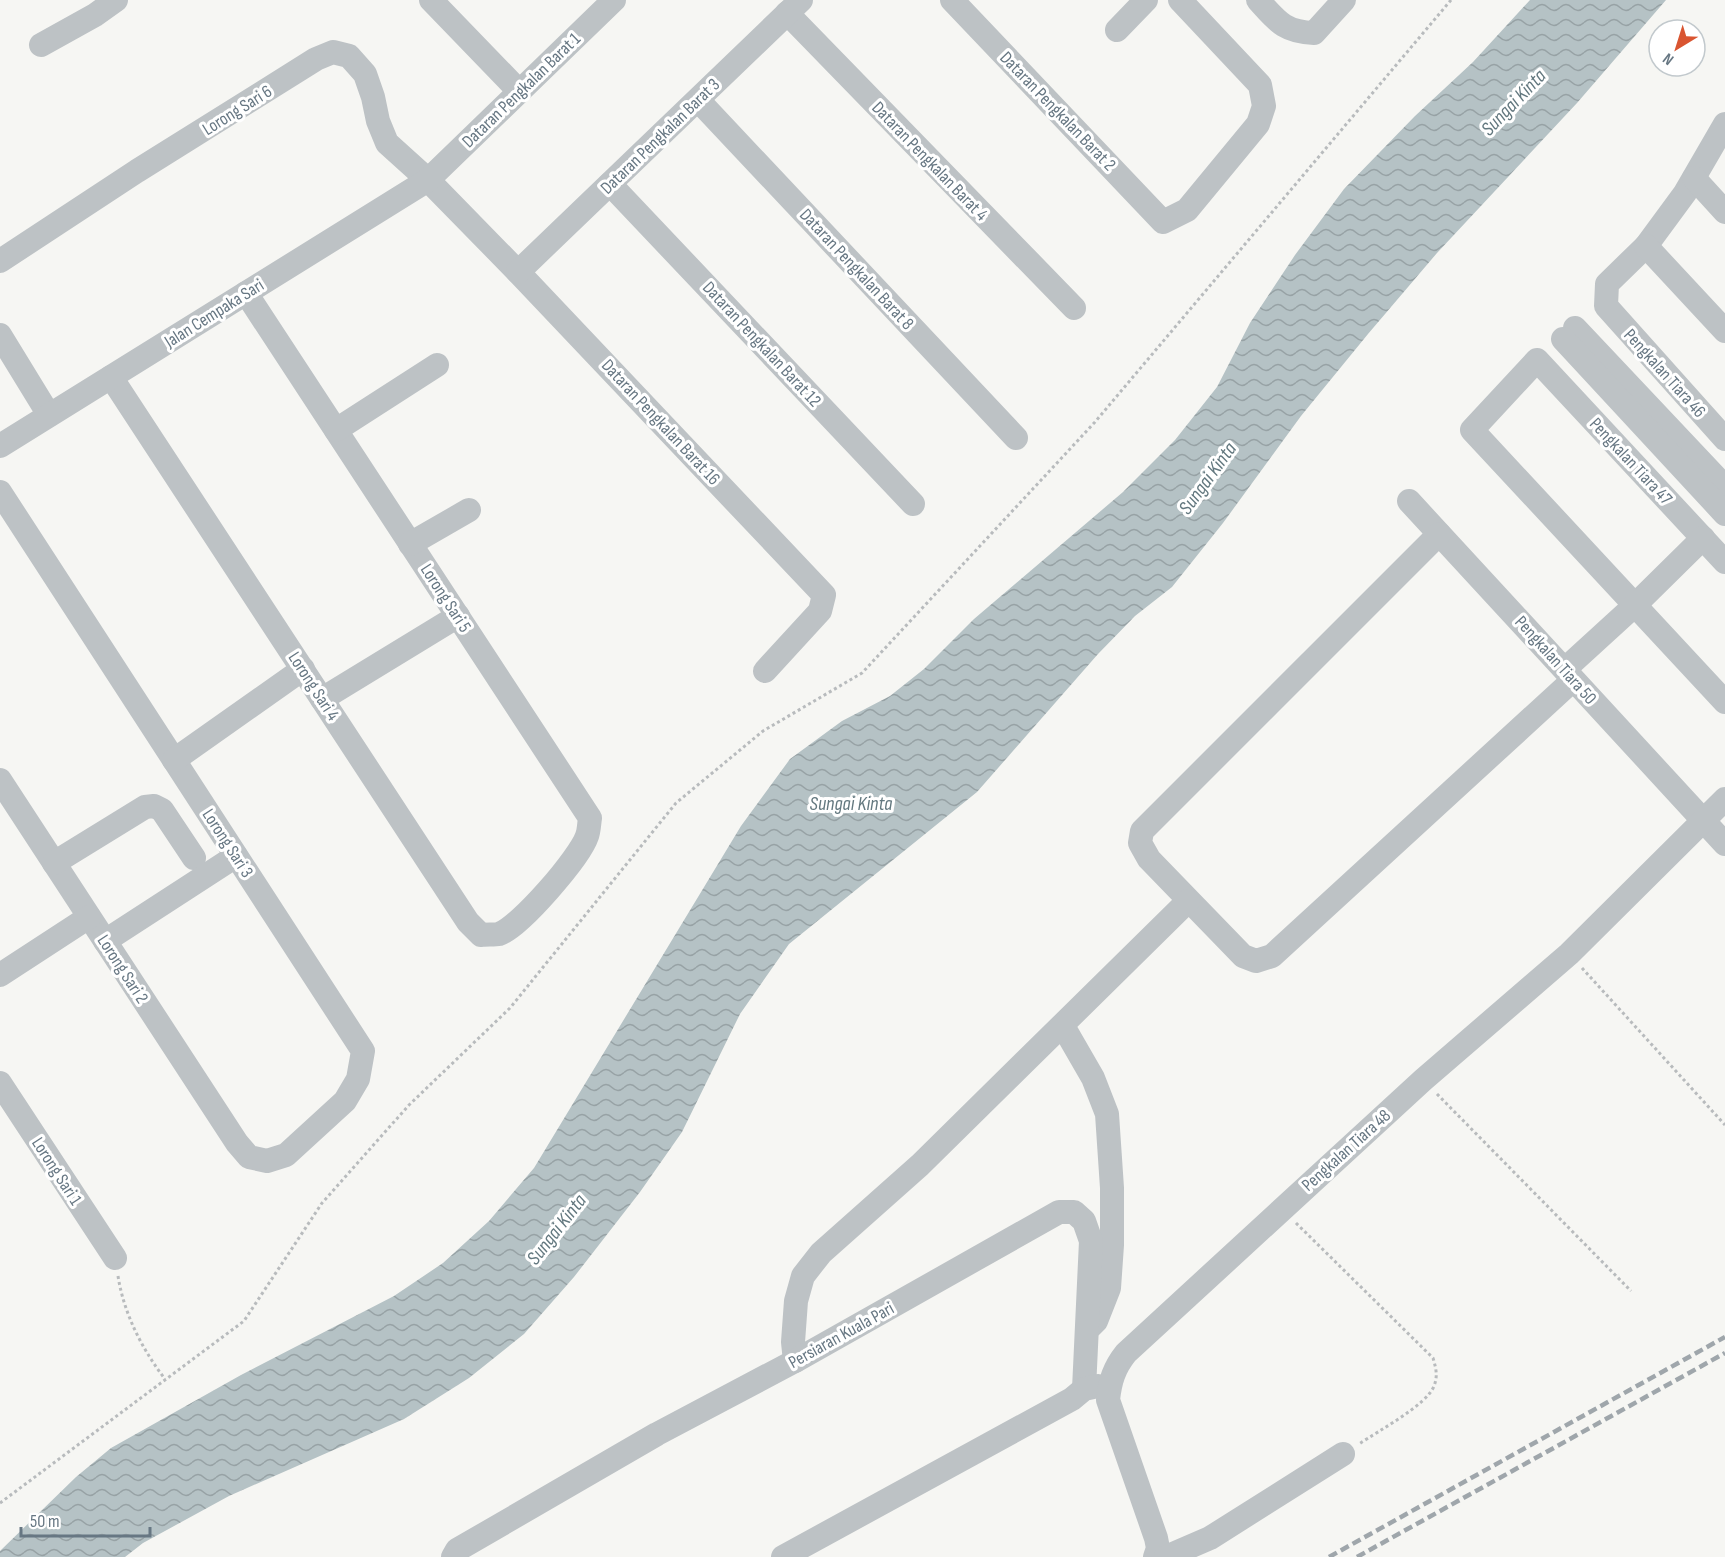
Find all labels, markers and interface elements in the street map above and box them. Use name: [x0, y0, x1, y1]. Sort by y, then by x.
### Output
north arrow: [1647, 18, 1707, 78]
street label: Dataran Pengkalan Barat 1: [458, 28, 585, 152]
street label: Dataran Pengkalan Barat 2: [995, 47, 1120, 175]
text: N: [1659, 49, 1678, 69]
water label: Sungai Kinta: [1476, 65, 1551, 141]
street label: Dataran Pengkalan Barat 3: [596, 74, 724, 199]
street label: Lorong Sari 6: [199, 81, 276, 140]
street label: Dataran Pengkalan Barat 4: [867, 97, 992, 226]
street label: Dataran Pengkalan Barat 8: [795, 204, 918, 334]
street label: Jalan Cempaka Sari: [160, 275, 268, 353]
street label: Dataran Pengkalan Barat 12: [698, 277, 825, 411]
street label: Pengkalan Tiara 46: [1619, 325, 1710, 422]
street label: Dataran Pengkalan Barat 16: [597, 355, 724, 490]
street label: Pengkalan Tiara 47: [1585, 414, 1677, 510]
water label: Sungai Kinta: [1174, 438, 1242, 519]
street label: Lorong Sari 5: [416, 560, 475, 636]
street label: Pengkalan Tiara 50: [1510, 612, 1601, 709]
street label: Lorong Sari 4: [284, 648, 344, 725]
water label: Sungai Kinta: [810, 792, 892, 816]
street label: Lorong Sari 3: [198, 805, 258, 882]
street label: Lorong Sari 2: [93, 931, 152, 1007]
street label: Pengkalan Tiara 48: [1298, 1105, 1395, 1196]
street label: Lorong Sari 1: [27, 1134, 87, 1210]
water label: Sungai Kinta: [522, 1190, 592, 1270]
street label: Persiaran Kuala Pari: [785, 1298, 898, 1373]
scale bar: [21, 1500, 150, 1538]
text: 50 m: [30, 1511, 60, 1532]

